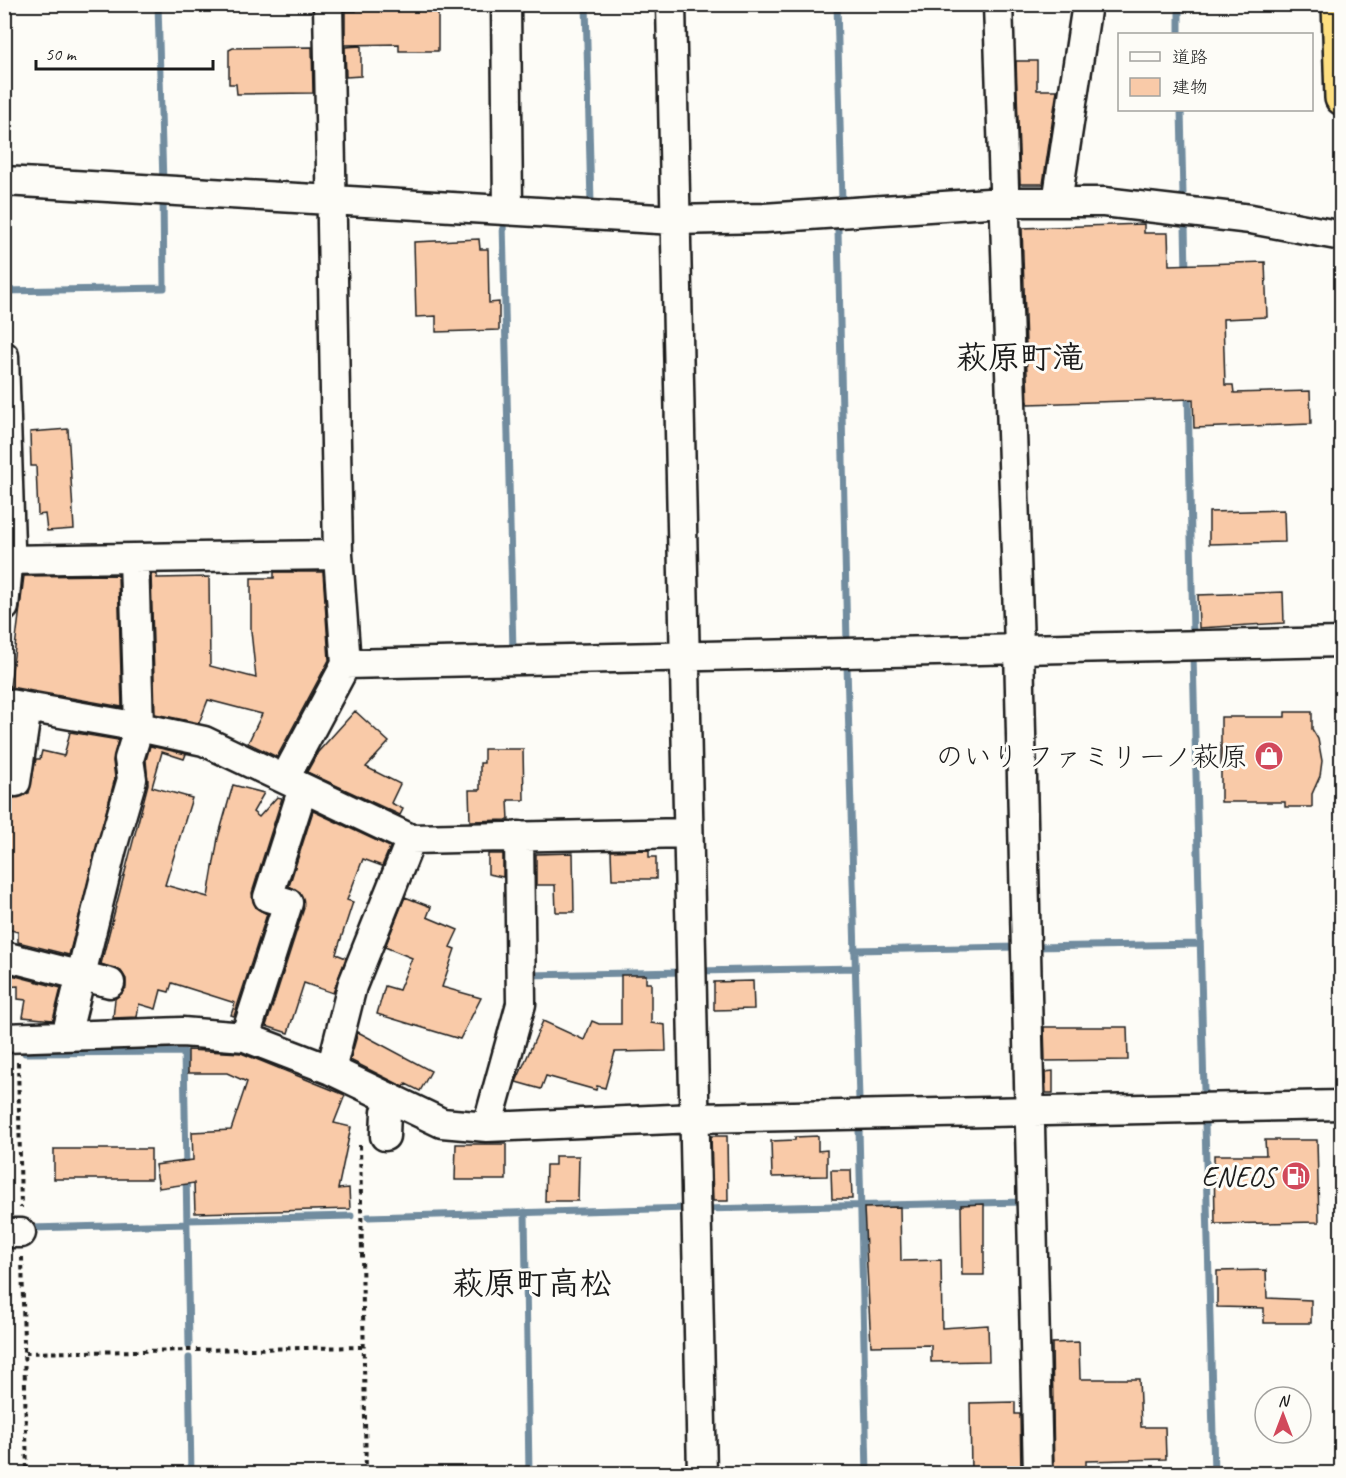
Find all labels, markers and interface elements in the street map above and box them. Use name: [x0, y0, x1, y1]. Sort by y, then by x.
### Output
scale bar: [36, 33, 213, 71]
legend: [1118, 33, 1313, 111]
text: 50 m: [45, 43, 78, 65]
text: 道路: [1172, 46, 1208, 68]
text: 建物: [1172, 76, 1208, 98]
district label: 萩原町滝: [956, 337, 1084, 378]
place label: のいり ファミリーノ萩原: [935, 739, 1248, 774]
shop icon: のいり ファミリーノ萩原: [1253, 740, 1285, 772]
place label: ENEOS: [1201, 1159, 1278, 1194]
fuel station icon: ENEOS: [1280, 1160, 1312, 1192]
district label: 萩原町高松: [452, 1263, 612, 1304]
north arrow: [1253, 1385, 1313, 1445]
text: N: [1278, 1391, 1291, 1411]

